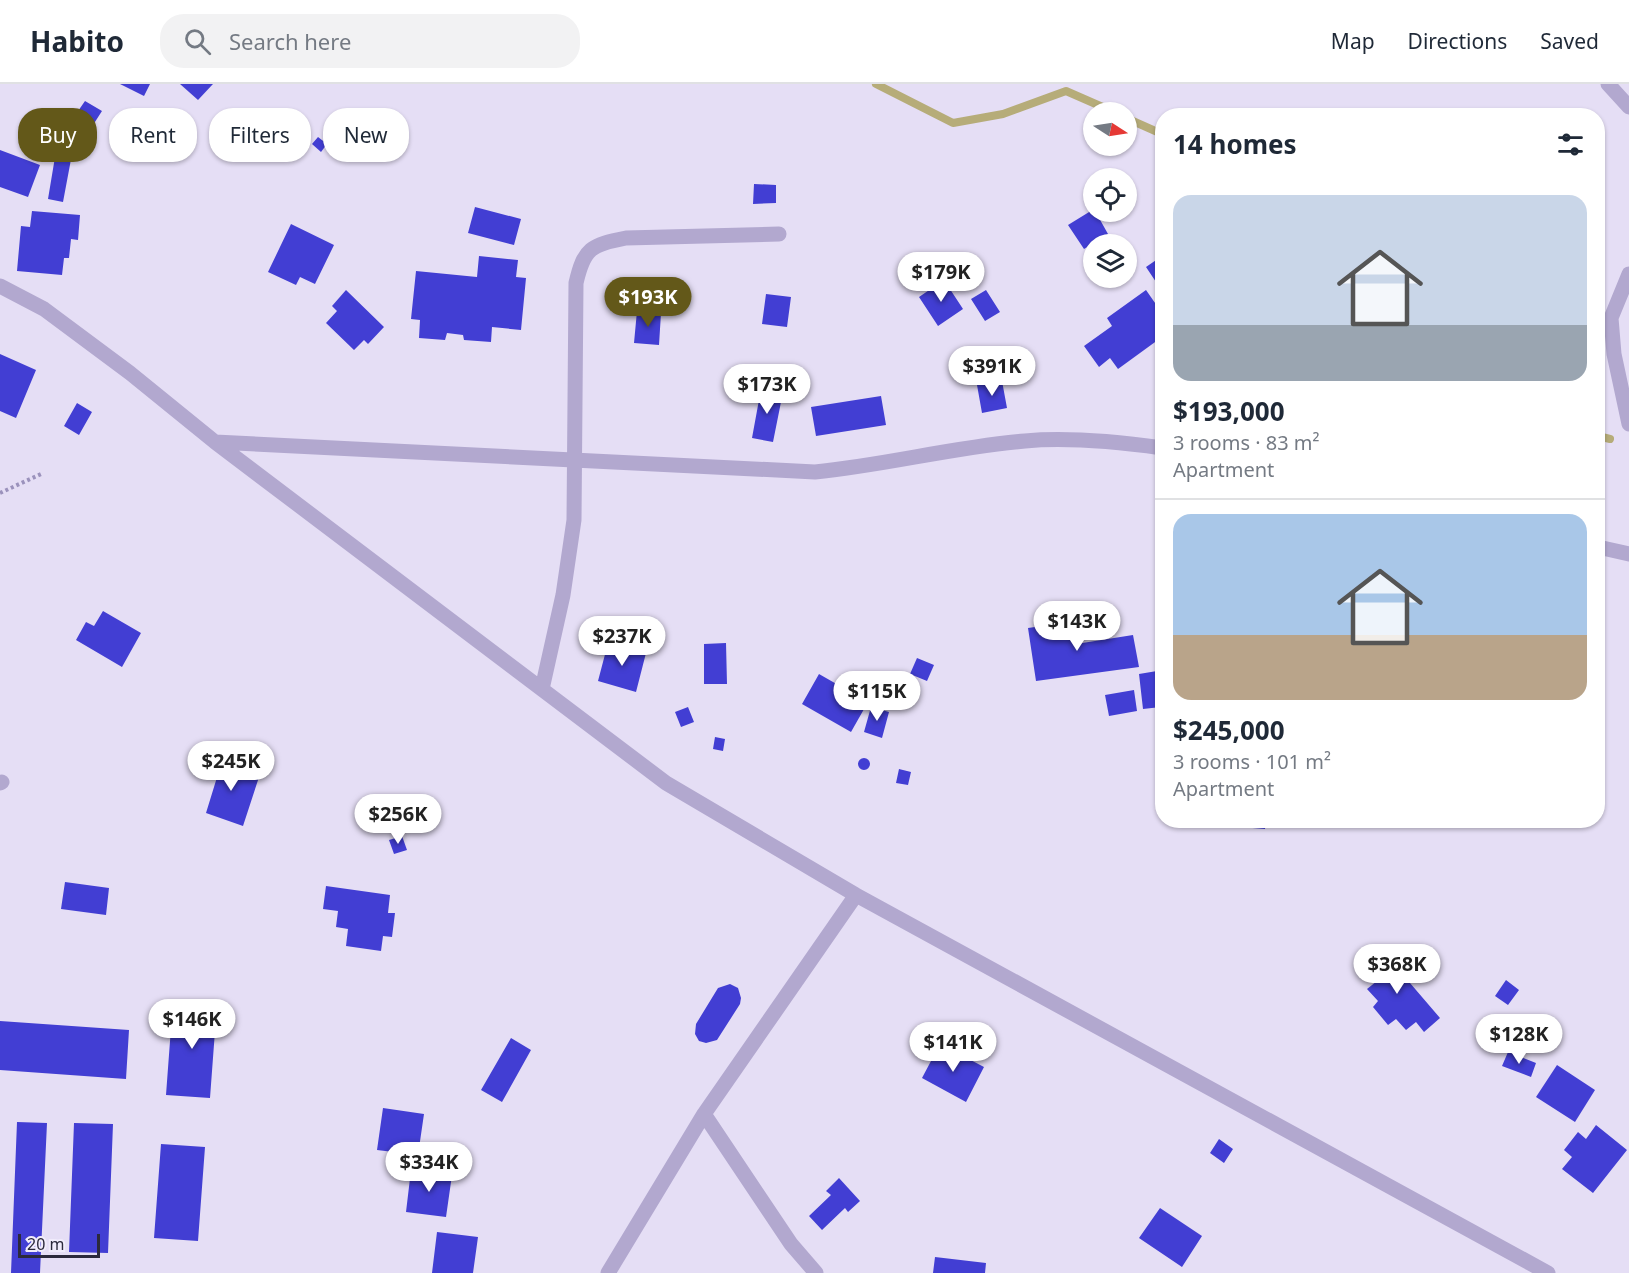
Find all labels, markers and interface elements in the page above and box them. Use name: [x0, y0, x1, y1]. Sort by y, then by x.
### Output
search box: [160, 14, 580, 68]
text: Habito: [30, 22, 124, 60]
icon: search: [181, 25, 214, 58]
text: Search here: [229, 26, 351, 56]
text: Map: [1331, 27, 1375, 55]
text: Directions: [1408, 27, 1507, 55]
text: Saved: [1540, 27, 1599, 55]
north arrow: [1083, 102, 1137, 156]
map controls: [1083, 102, 1137, 288]
chip: Buy: [18, 108, 97, 162]
chip: Rent: [109, 108, 197, 162]
chip: Filters: [209, 108, 311, 162]
chip: New: [323, 108, 409, 162]
text: 14 homes: [1173, 126, 1297, 162]
icon: filters: [1554, 128, 1587, 161]
button: locate: [1083, 168, 1137, 222]
button: layers: [1083, 234, 1137, 288]
icon: home: [1326, 234, 1434, 342]
pin: $179K: [899, 252, 983, 303]
text: $179K: [911, 258, 971, 285]
pin: $193K: [606, 277, 690, 328]
text: $193K: [618, 283, 678, 310]
pin: $391K: [950, 346, 1034, 397]
text: $391K: [962, 352, 1022, 379]
pin: $173K: [725, 364, 809, 415]
text: $173K: [737, 370, 797, 397]
text: $193,000: [1173, 393, 1285, 429]
text: 3 rooms · 83 m²: [1173, 429, 1320, 456]
text: Apartment: [1173, 456, 1274, 483]
icon: home: [1326, 553, 1434, 661]
pin: $143K: [1035, 601, 1119, 652]
text: $143K: [1047, 607, 1107, 634]
pin: $237K: [580, 616, 664, 667]
text: $237K: [592, 622, 652, 649]
pin: $115K: [835, 671, 919, 722]
text: $115K: [847, 677, 907, 704]
text: $245,000: [1173, 712, 1285, 748]
pin: $245K: [189, 741, 273, 792]
text: $245K: [201, 747, 261, 774]
text: 3 rooms · 101 m²: [1173, 748, 1331, 775]
text: Apartment: [1173, 775, 1274, 802]
pin: $256K: [356, 794, 440, 845]
text: $256K: [368, 800, 428, 827]
pin: $368K: [1355, 944, 1439, 995]
text: $368K: [1367, 950, 1427, 977]
pin: $146K: [150, 999, 234, 1050]
text: $146K: [162, 1005, 222, 1032]
pin: $128K: [1477, 1014, 1561, 1065]
text: $128K: [1489, 1020, 1549, 1047]
pin: $141K: [911, 1022, 995, 1073]
text: $141K: [923, 1028, 983, 1055]
pin: $334K: [387, 1142, 471, 1193]
text: $334K: [399, 1148, 459, 1175]
scale bar: [18, 1231, 100, 1258]
text: 20 m: [27, 1233, 64, 1255]

